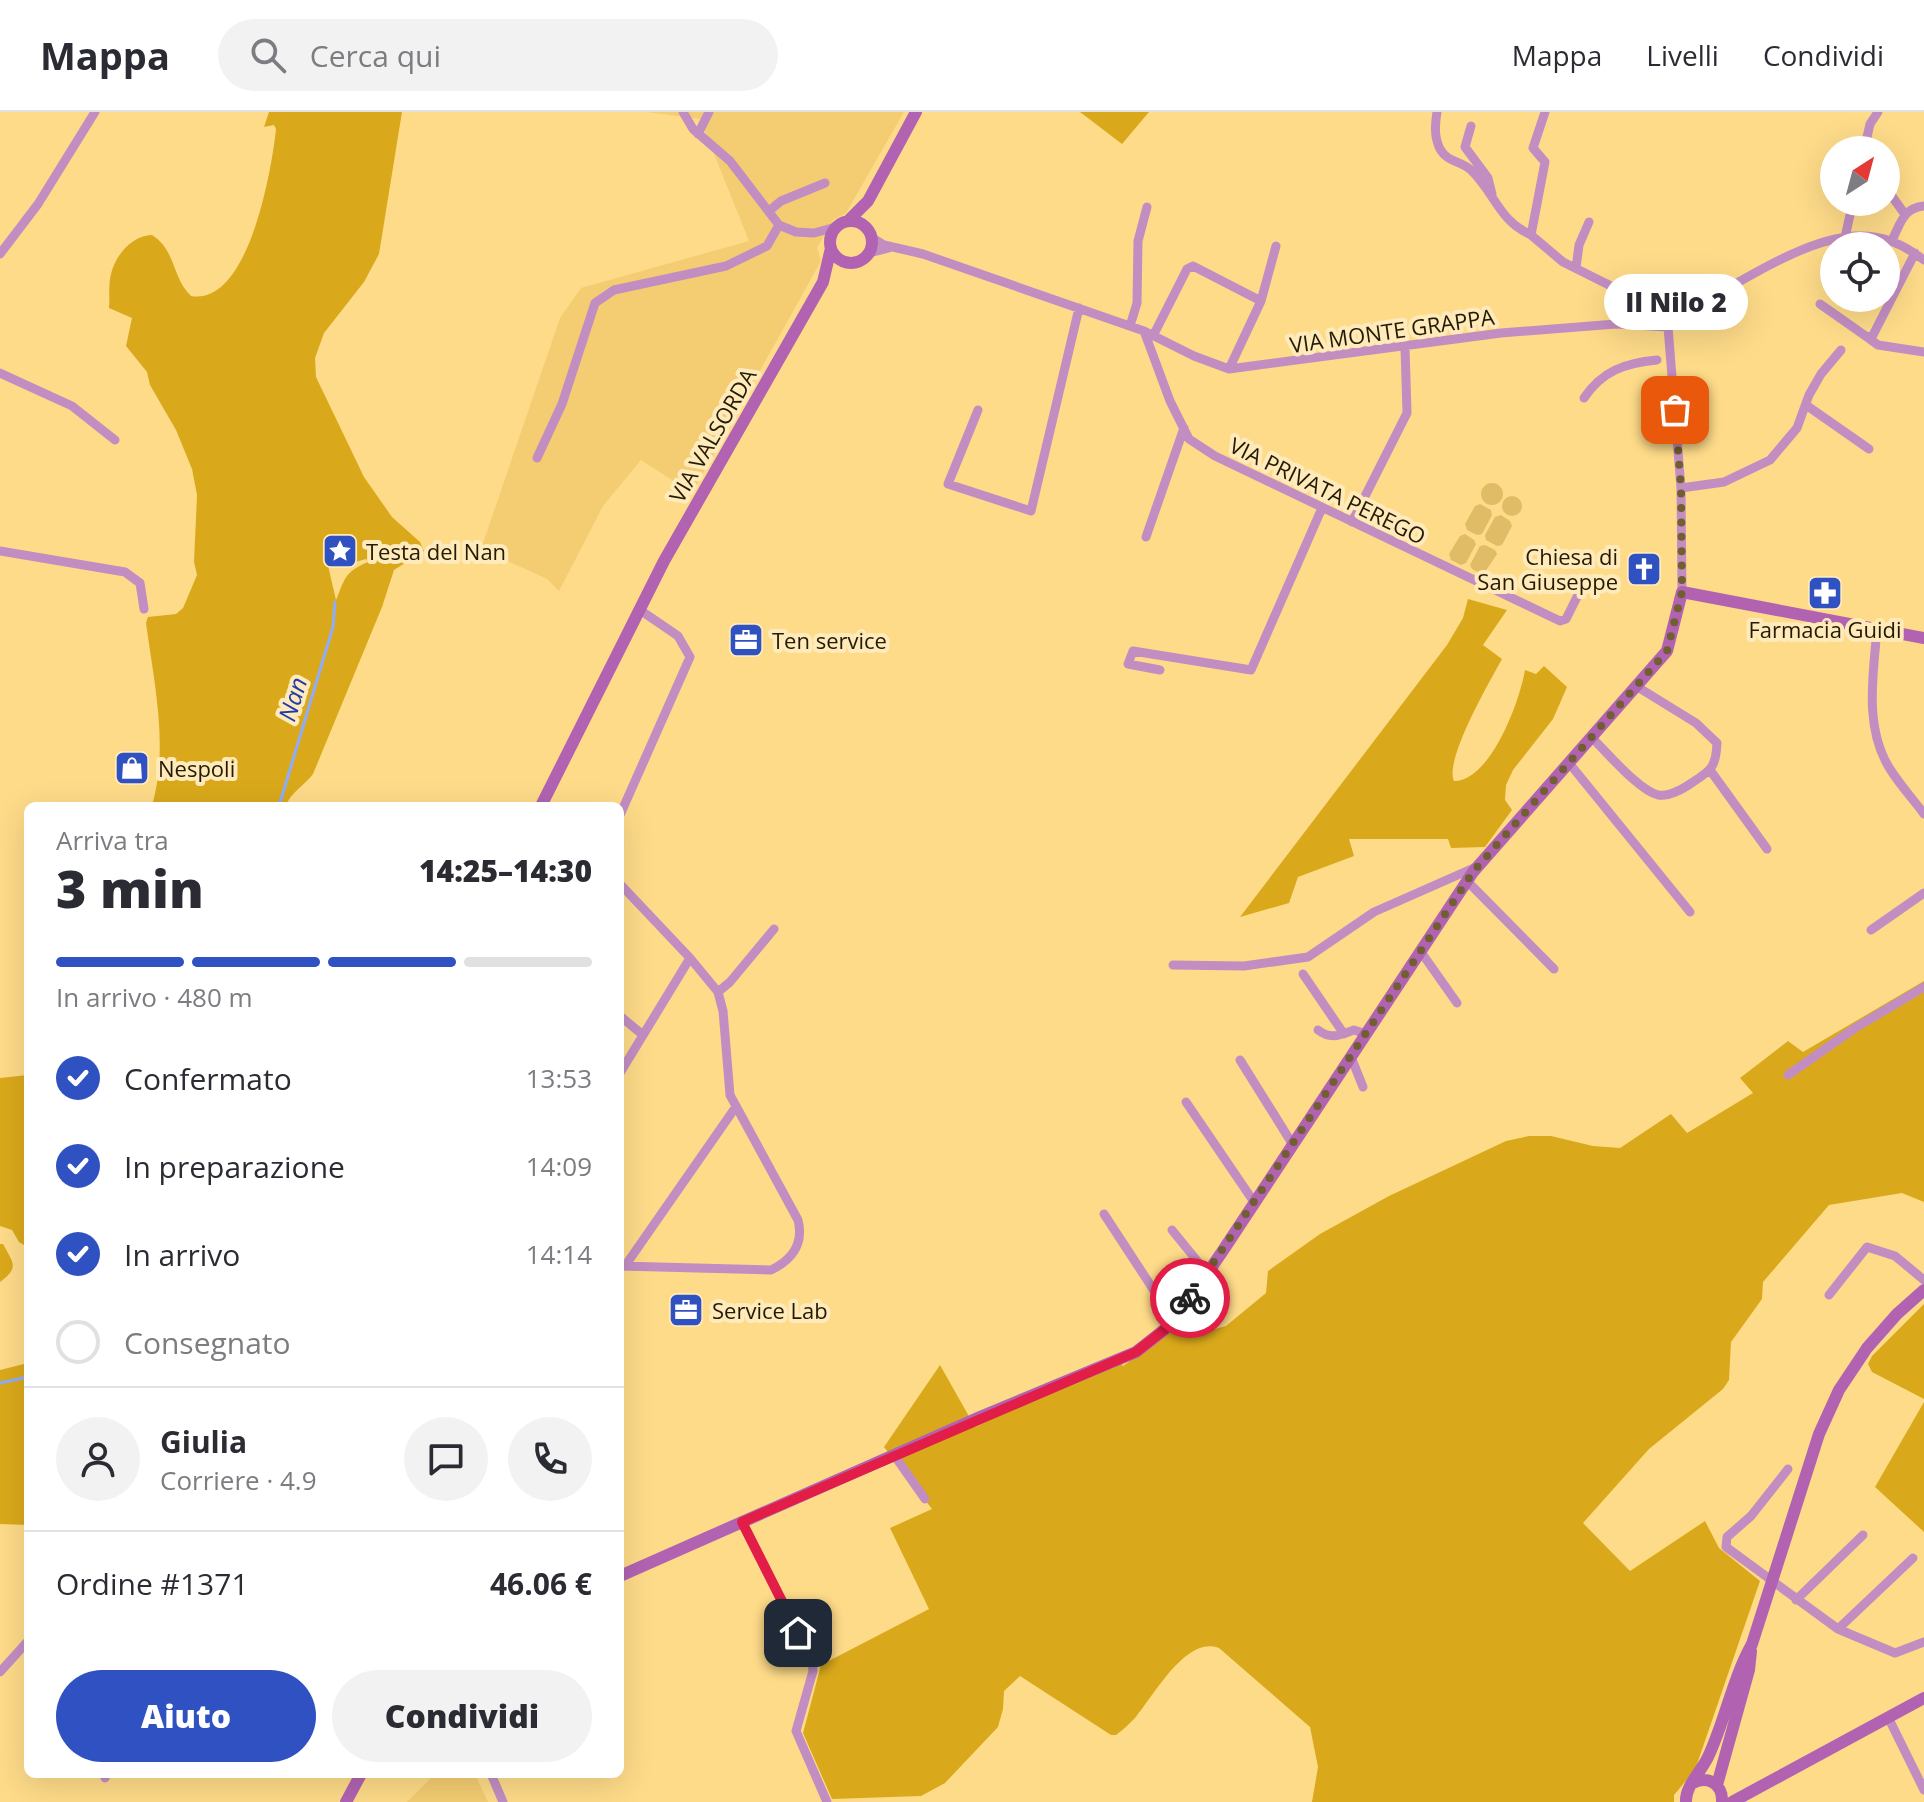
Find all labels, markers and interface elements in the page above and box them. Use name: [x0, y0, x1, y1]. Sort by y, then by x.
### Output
search box: [218, 19, 778, 91]
text: Mappa: [40, 29, 170, 81]
icon: search: [246, 33, 290, 77]
text: Cerca qui: [310, 35, 441, 76]
text: Mappa: [1512, 36, 1602, 74]
text: Livelli: [1646, 36, 1719, 74]
text: Condividi: [1763, 36, 1884, 74]
north arrow: [1820, 136, 1900, 216]
map controls: [1820, 136, 1900, 312]
button: locate: [1820, 232, 1900, 312]
callout: Il Nilo 2: [1603, 274, 1747, 330]
text: Il Nilo 2: [1625, 284, 1727, 320]
street label: VIA MONTE GRAPPA: [1288, 301, 1496, 359]
street label: VIA VALSORDA: [662, 362, 763, 507]
pin: [1641, 376, 1709, 444]
icon: bag: [1653, 388, 1697, 432]
street label: VIA PRIVATA PEREGO: [1225, 429, 1431, 551]
place icon: Testa del Nan: [321, 532, 359, 570]
place label: Testa del Nan: [366, 536, 506, 566]
place label: Chiesa di San Giuseppe: [1477, 541, 1618, 596]
church icon: Chiesa di San Giuseppe: [1625, 550, 1663, 588]
pharmacy icon: Farmacia Guidi: [1806, 574, 1844, 612]
place label: Farmacia Guidi: [1748, 614, 1902, 644]
office icon: Ten service: [727, 621, 765, 659]
place label: Ten service: [772, 625, 887, 655]
water label: Nan: [270, 673, 314, 725]
shop icon: Nespoli: [113, 749, 151, 787]
place label: Nespoli: [158, 753, 235, 783]
text: Arriva tra: [56, 822, 169, 858]
text: 14:25–14:30: [419, 850, 592, 891]
text: 3 min: [56, 852, 204, 923]
text: In arrivo · 480 m: [56, 979, 253, 1015]
icon: check: [56, 1056, 100, 1100]
text: Confermato: [124, 1058, 292, 1099]
text: 13:53: [526, 1060, 592, 1096]
icon: check: [56, 1144, 100, 1188]
text: In preparazione: [124, 1146, 345, 1187]
text: 14:09: [526, 1148, 592, 1184]
icon: check: [56, 1232, 100, 1276]
text: In arrivo: [124, 1234, 240, 1275]
text: 14:14: [526, 1236, 592, 1272]
courier: [1150, 1258, 1230, 1338]
icon: bike: [1168, 1276, 1212, 1320]
office icon: Service Lab: [667, 1291, 705, 1329]
place label: Service Lab: [712, 1295, 828, 1325]
text: Consegnato: [124, 1322, 291, 1363]
button: person: [56, 1417, 140, 1501]
button: chat: [404, 1417, 488, 1501]
button: phone: [508, 1417, 592, 1501]
text: Giulia: [160, 1421, 247, 1462]
text: Corriere · 4.9: [160, 1462, 317, 1498]
text: Ordine #1371: [56, 1563, 249, 1604]
text: 46.06 €: [490, 1563, 592, 1604]
pin: [764, 1599, 832, 1667]
icon: home: [776, 1611, 820, 1655]
button: Aiuto: [56, 1670, 316, 1762]
button: Condividi: [332, 1670, 592, 1762]

